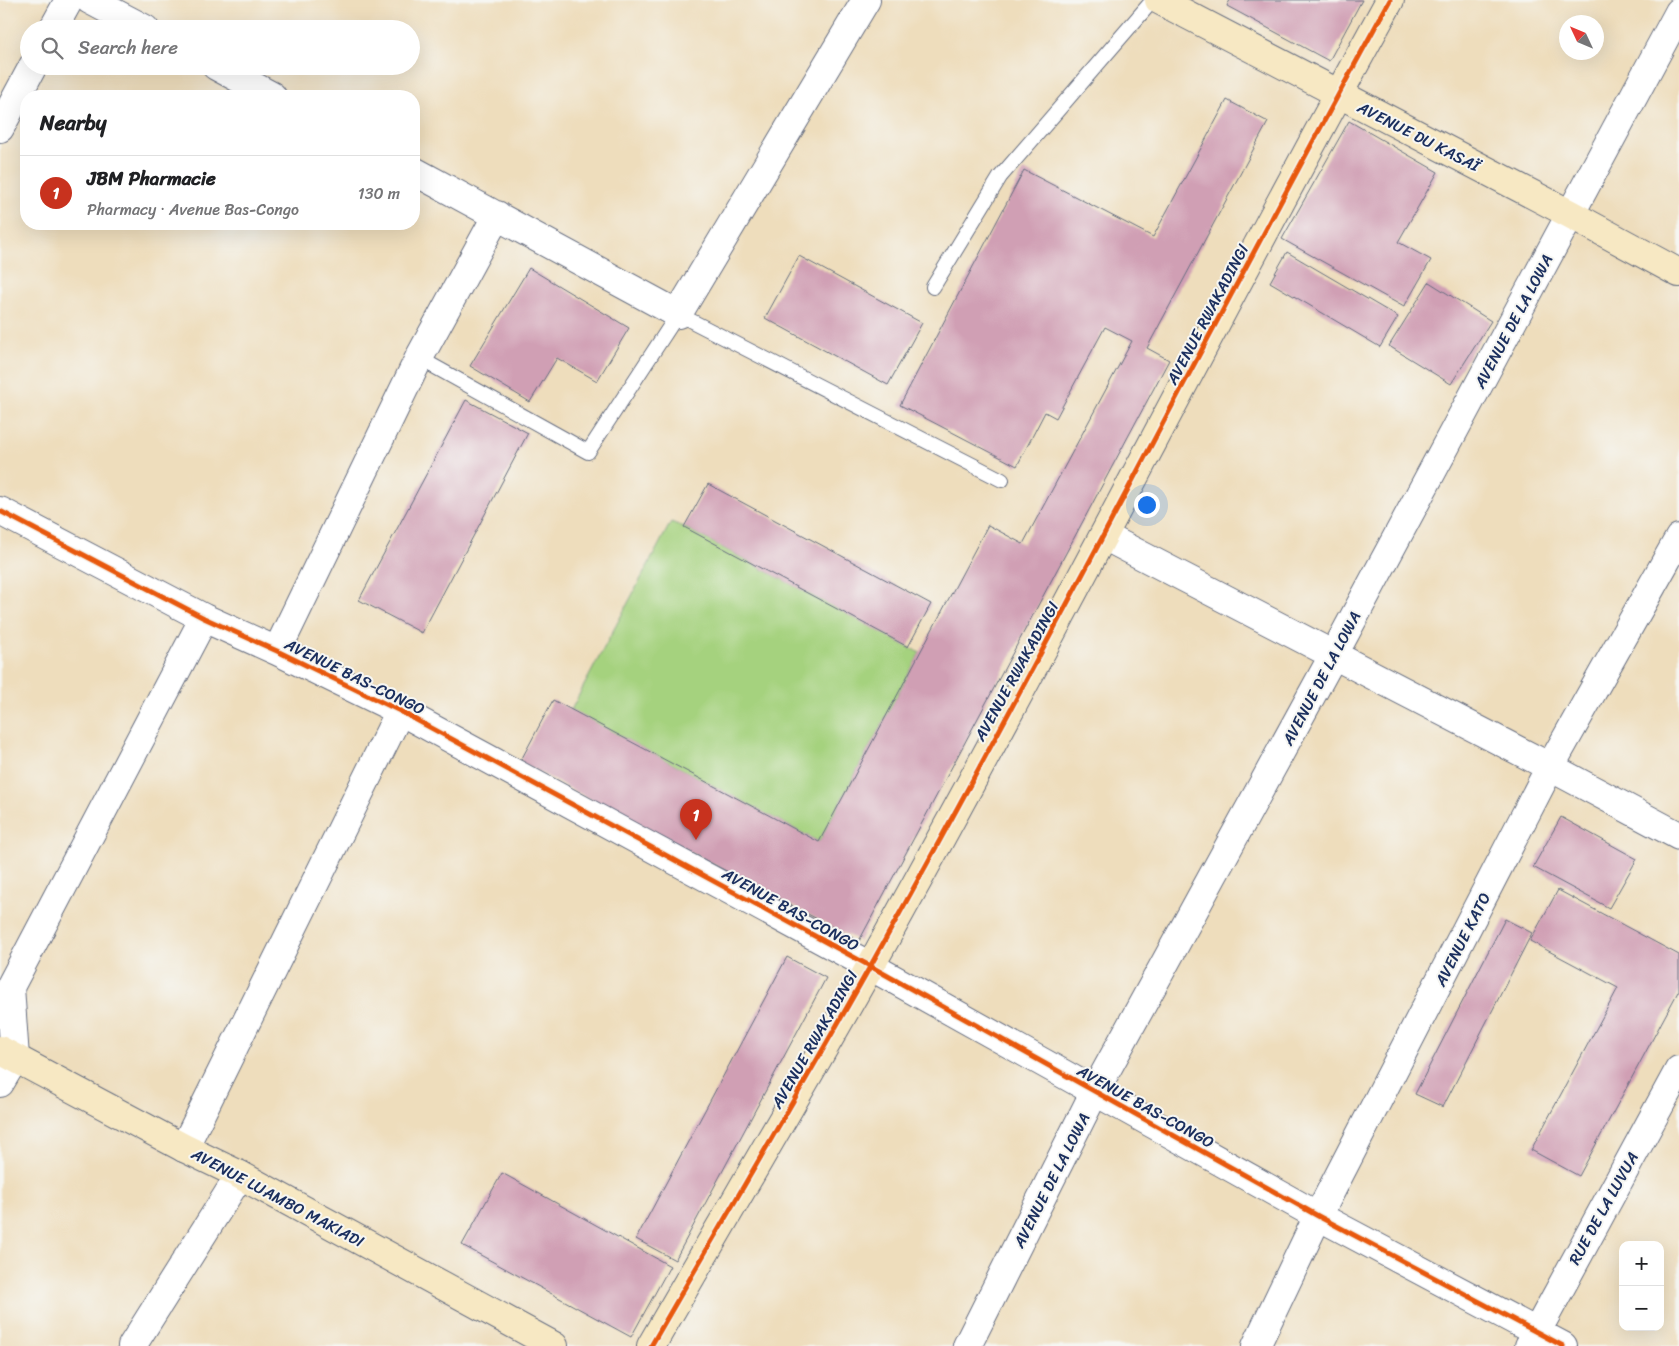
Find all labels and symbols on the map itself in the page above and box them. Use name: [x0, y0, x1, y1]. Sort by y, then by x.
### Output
north arrow: [1559, 15, 1604, 60]
street label: AVENUE DU KASAÏ: [1351, 93, 1487, 181]
street label: AVENUE RWAKADINGI: [1157, 238, 1257, 391]
street label: AVENUE DE LA LOWA: [1465, 249, 1561, 395]
your location: [1134, 492, 1160, 518]
street label: AVENUE RWAKADINGI: [965, 596, 1067, 748]
street label: AVENUE DE LA LOWA: [1273, 606, 1369, 752]
street label: AVENUE BAS-CONGO: [279, 629, 430, 723]
pin: 1: [680, 799, 712, 840]
street label: AVENUE BAS-CONGO: [716, 859, 865, 959]
street label: AVENUE KATO: [1426, 887, 1499, 992]
street label: AVENUE RWAKADINGI: [762, 964, 866, 1115]
street label: AVENUE BAS-CONGO: [1071, 1056, 1220, 1156]
street label: AVENUE DE LA LOWA: [1004, 1107, 1098, 1254]
street label: AVENUE LUAMBO MAKIADI: [185, 1139, 370, 1255]
street label: RUE DE LA LUVUA: [1560, 1146, 1647, 1270]

